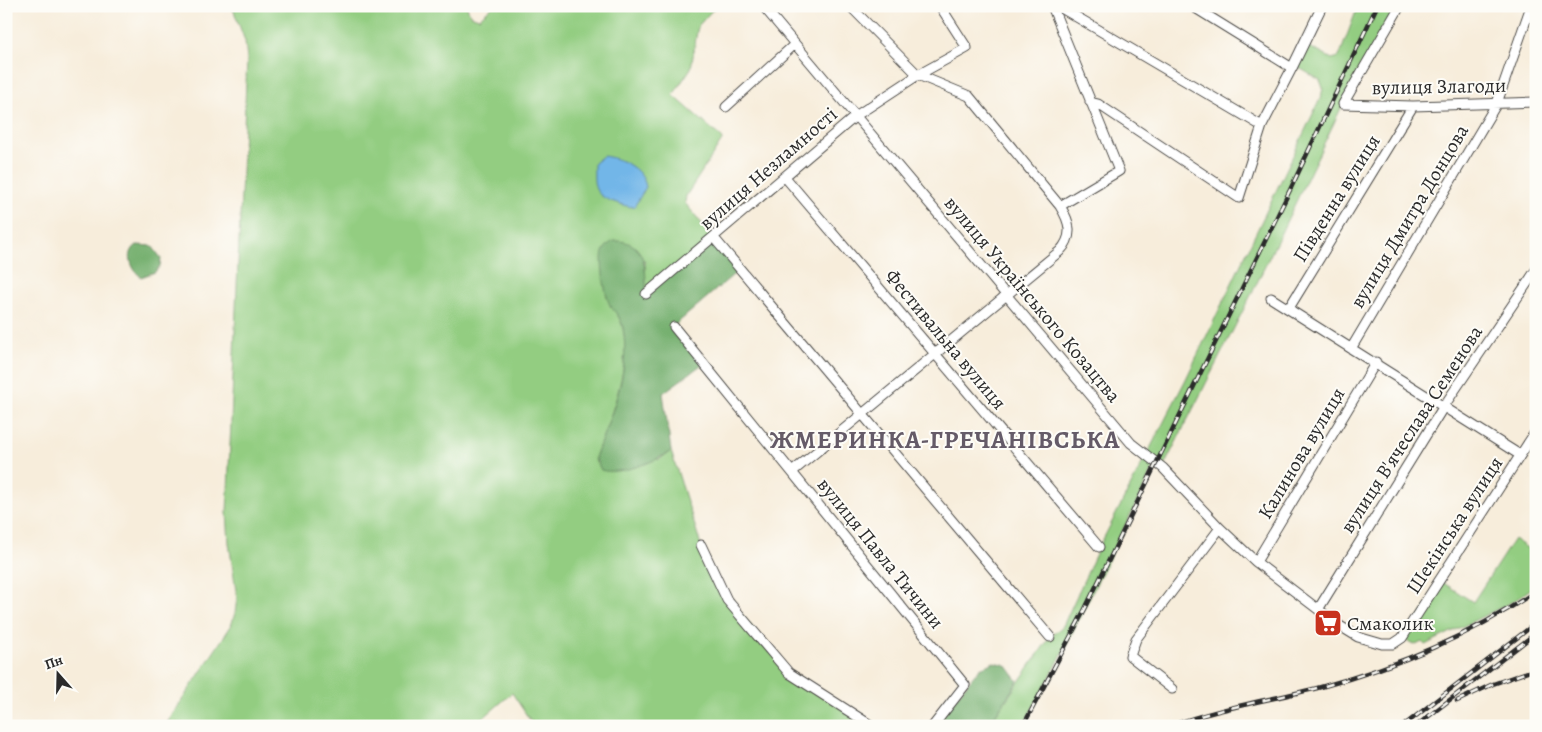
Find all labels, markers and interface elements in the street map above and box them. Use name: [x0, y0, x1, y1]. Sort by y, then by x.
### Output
street label: вулиця Злагоди: [1371, 72, 1507, 101]
street label: вулиця Незламності: [693, 101, 843, 236]
street label: вулиця Дмитра Донцова: [1344, 119, 1475, 313]
street label: Південна вулиця: [1286, 129, 1386, 267]
street label: вулиця Українського Козацтва: [938, 190, 1128, 409]
street label: Фестивальна вулиця: [879, 263, 1012, 415]
street label: вулиця В'ячеслава Семенова: [1334, 319, 1489, 538]
street label: Калинова вулиця: [1252, 382, 1351, 524]
district label: ЖМЕРИНКА-ГРЕЧАНІВСЬКА: [770, 423, 1120, 457]
street label: Шекінська вулиця: [1400, 451, 1509, 599]
street label: вулиця Павла Тичини: [811, 472, 950, 635]
supermarket icon: Смаколик: [1313, 608, 1343, 638]
place label: Смаколик: [1347, 610, 1434, 637]
north arrow: [32, 650, 82, 700]
text: Пн: [42, 650, 66, 674]

